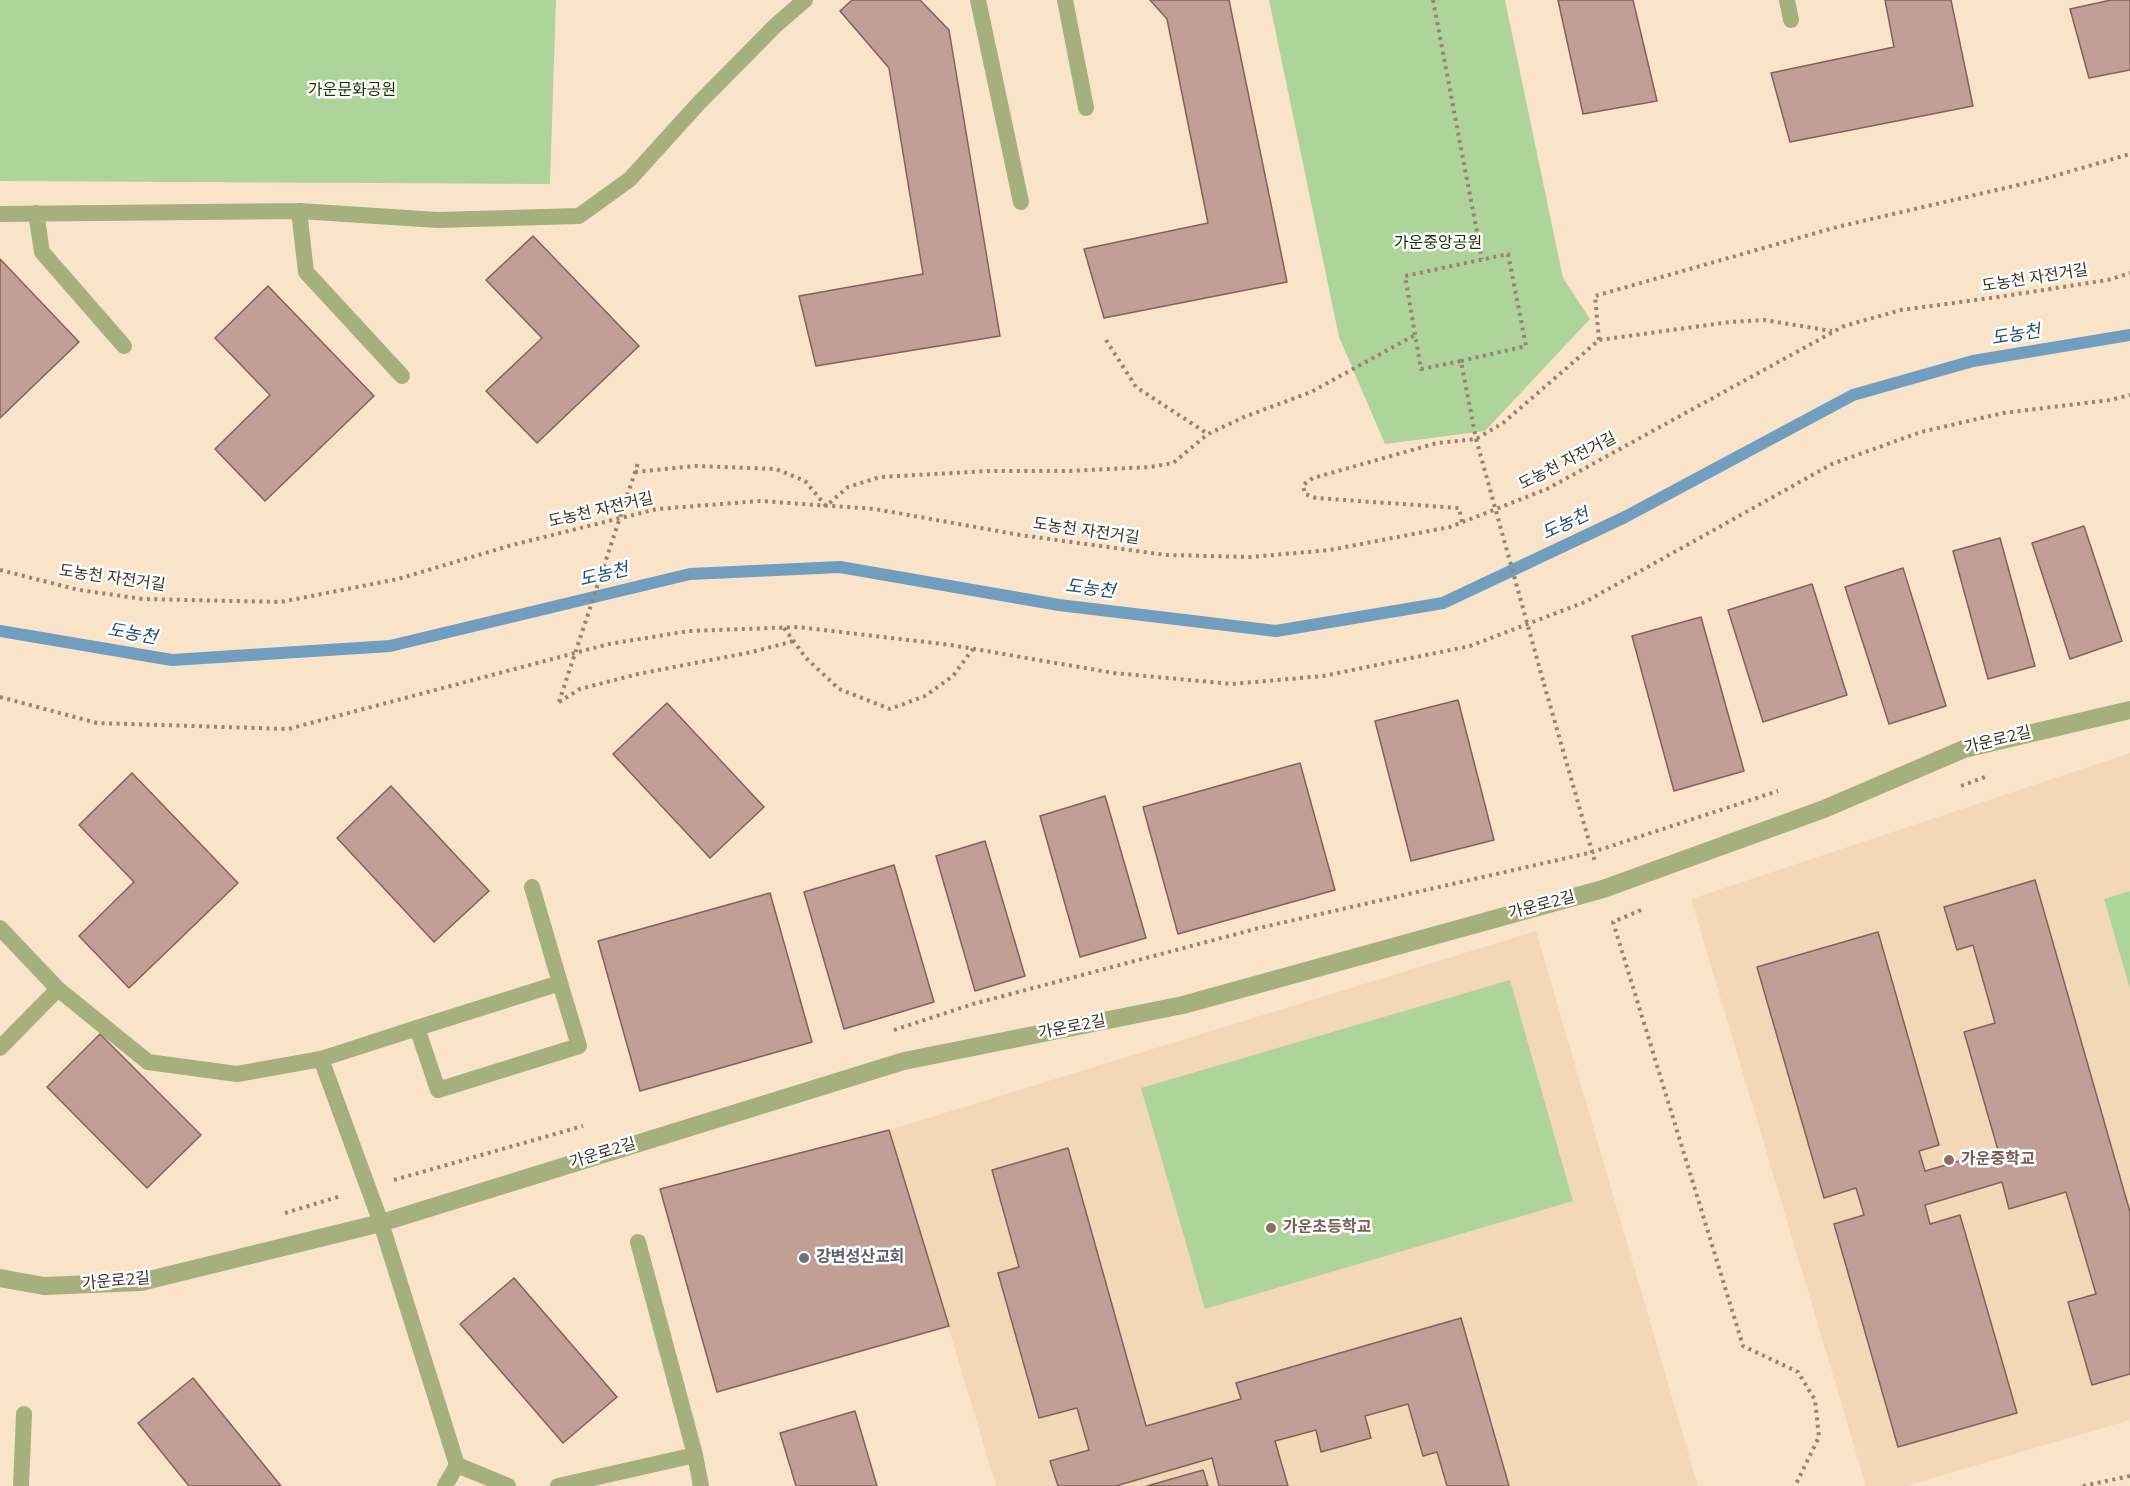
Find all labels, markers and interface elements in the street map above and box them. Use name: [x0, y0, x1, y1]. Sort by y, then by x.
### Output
park label: 가운문화공원: [308, 81, 396, 101]
park label: 가운중앙공원: [1394, 234, 1482, 254]
street label: 도농천 자전거길: [1981, 261, 2089, 297]
water label: 도농천: [1990, 321, 2042, 351]
street label: 도농천 자전거길: [1516, 429, 1620, 495]
street label: 도농천 자전거길: [547, 490, 655, 532]
water label: 도농천: [1539, 505, 1593, 545]
street label: 도농천 자전거길: [1032, 515, 1140, 549]
water label: 도농천: [577, 560, 631, 592]
street label: 도농천 자전거길: [58, 562, 166, 596]
water label: 도농천: [1064, 576, 1116, 604]
water label: 도농천: [106, 620, 158, 650]
street label: 가운로2길: [1962, 723, 2034, 759]
street label: 가운로2길: [1506, 888, 1578, 924]
street label: 가운로2길: [1037, 1012, 1107, 1044]
street label: 가운로2길: [567, 1135, 639, 1173]
place label: 가운중학교: [1961, 1150, 2035, 1170]
marker: 가운중학교: [1942, 1153, 1956, 1167]
place label: 가운초등학교: [1283, 1218, 1371, 1238]
marker: 가운초등학교: [1264, 1221, 1278, 1235]
place label: 강변성산교회: [816, 1248, 904, 1268]
marker: 강변성산교회: [797, 1251, 811, 1265]
street label: 가운로2길: [81, 1269, 151, 1295]

